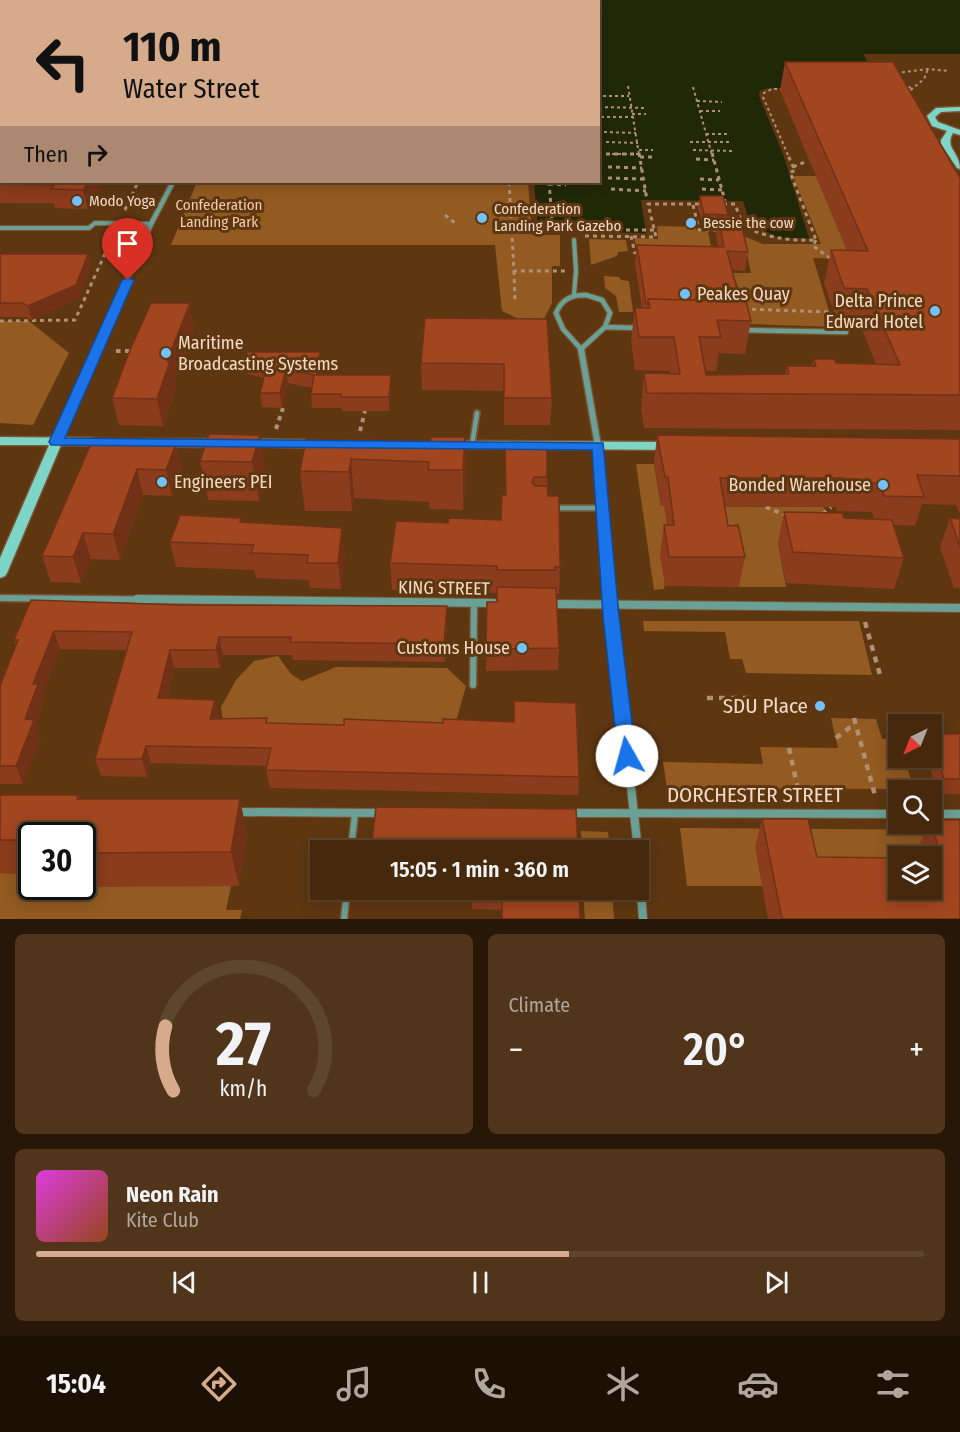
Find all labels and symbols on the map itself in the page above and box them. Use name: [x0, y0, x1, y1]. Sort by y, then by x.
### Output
place label: Modo Yoga: [89, 192, 156, 210]
marker: Modo Yoga: [70, 194, 84, 208]
park label: Confederation Landing Park: [175, 196, 263, 231]
place label: Confederation Landing Park Gazebo: [494, 200, 621, 235]
marker: Confederation Landing Park Gazebo: [475, 211, 489, 225]
place label: Bessie the cow: [703, 214, 794, 232]
marker: Bessie the cow: [684, 216, 698, 230]
pin: [102, 218, 153, 280]
place label: Peakes Quay: [697, 283, 790, 305]
marker: Peakes Quay: [678, 287, 692, 301]
place label: Delta Prince Edward Hotel: [826, 290, 923, 333]
marker: Delta Prince Edward Hotel: [928, 304, 942, 318]
place label: Maritime Broadcasting Systems: [178, 332, 339, 375]
marker: Maritime Broadcasting Systems: [159, 346, 173, 360]
place label: Engineers PEI: [174, 471, 273, 493]
place label: Bonded Warehouse: [728, 474, 871, 496]
marker: Engineers PEI: [155, 475, 169, 489]
marker: Bonded Warehouse: [876, 478, 890, 492]
street label: KING STREET: [398, 576, 491, 600]
place label: Customs House: [397, 637, 510, 659]
marker: Customs House: [515, 641, 529, 655]
place label: SDU Place: [723, 693, 808, 719]
marker: SDU Place: [813, 699, 827, 713]
north arrow: [888, 714, 942, 768]
position arrow: [595, 724, 659, 788]
street label: DORCHESTER STREET: [667, 782, 843, 808]
speed limit sign: 30: [18, 822, 96, 900]

